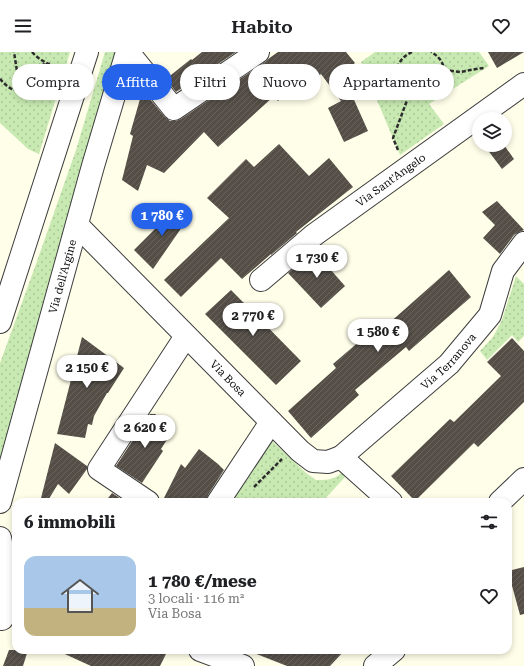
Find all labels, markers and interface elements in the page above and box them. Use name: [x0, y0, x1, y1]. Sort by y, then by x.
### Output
icon: menu: [12, 15, 34, 37]
icon: heart: [490, 15, 512, 37]
text: Habito: [231, 16, 293, 37]
chip: Compra: [12, 64, 94, 100]
chip: Affitta: [102, 64, 172, 100]
chip: Filtri: [180, 64, 240, 100]
chip: Nuovo: [248, 64, 321, 100]
chip: Appartamento: [329, 64, 454, 100]
map controls: [472, 112, 512, 152]
button: layers: [472, 112, 512, 152]
street label: Via Sant'Angelo: [353, 150, 428, 209]
pin: 1 780 €: [125, 203, 199, 237]
text: 1 780 €: [141, 208, 183, 223]
street label: Via dell'Argine: [46, 238, 79, 315]
pin: 1 730 €: [280, 245, 354, 279]
text: 1 730 €: [296, 250, 338, 265]
pin: 2 770 €: [216, 303, 290, 337]
text: 2 770 €: [232, 308, 274, 323]
pin: 1 580 €: [341, 319, 415, 353]
text: 1 580 €: [357, 324, 399, 339]
street label: Via Terranova: [418, 330, 479, 392]
pin: 2 150 €: [50, 355, 124, 389]
street label: Via Bosa: [207, 357, 249, 399]
text: 2 150 €: [66, 360, 108, 375]
pin: 2 620 €: [108, 415, 182, 449]
text: 2 620 €: [124, 420, 166, 435]
icon: filters: [478, 511, 500, 533]
text: 6 immobili: [24, 512, 115, 532]
text: 1 780 €/mese: [148, 571, 257, 591]
icon: home: [56, 572, 104, 620]
icon: heart: [478, 585, 500, 607]
text: 3 locali · 116 m²: [148, 591, 244, 606]
text: Via Bosa: [148, 606, 201, 621]

